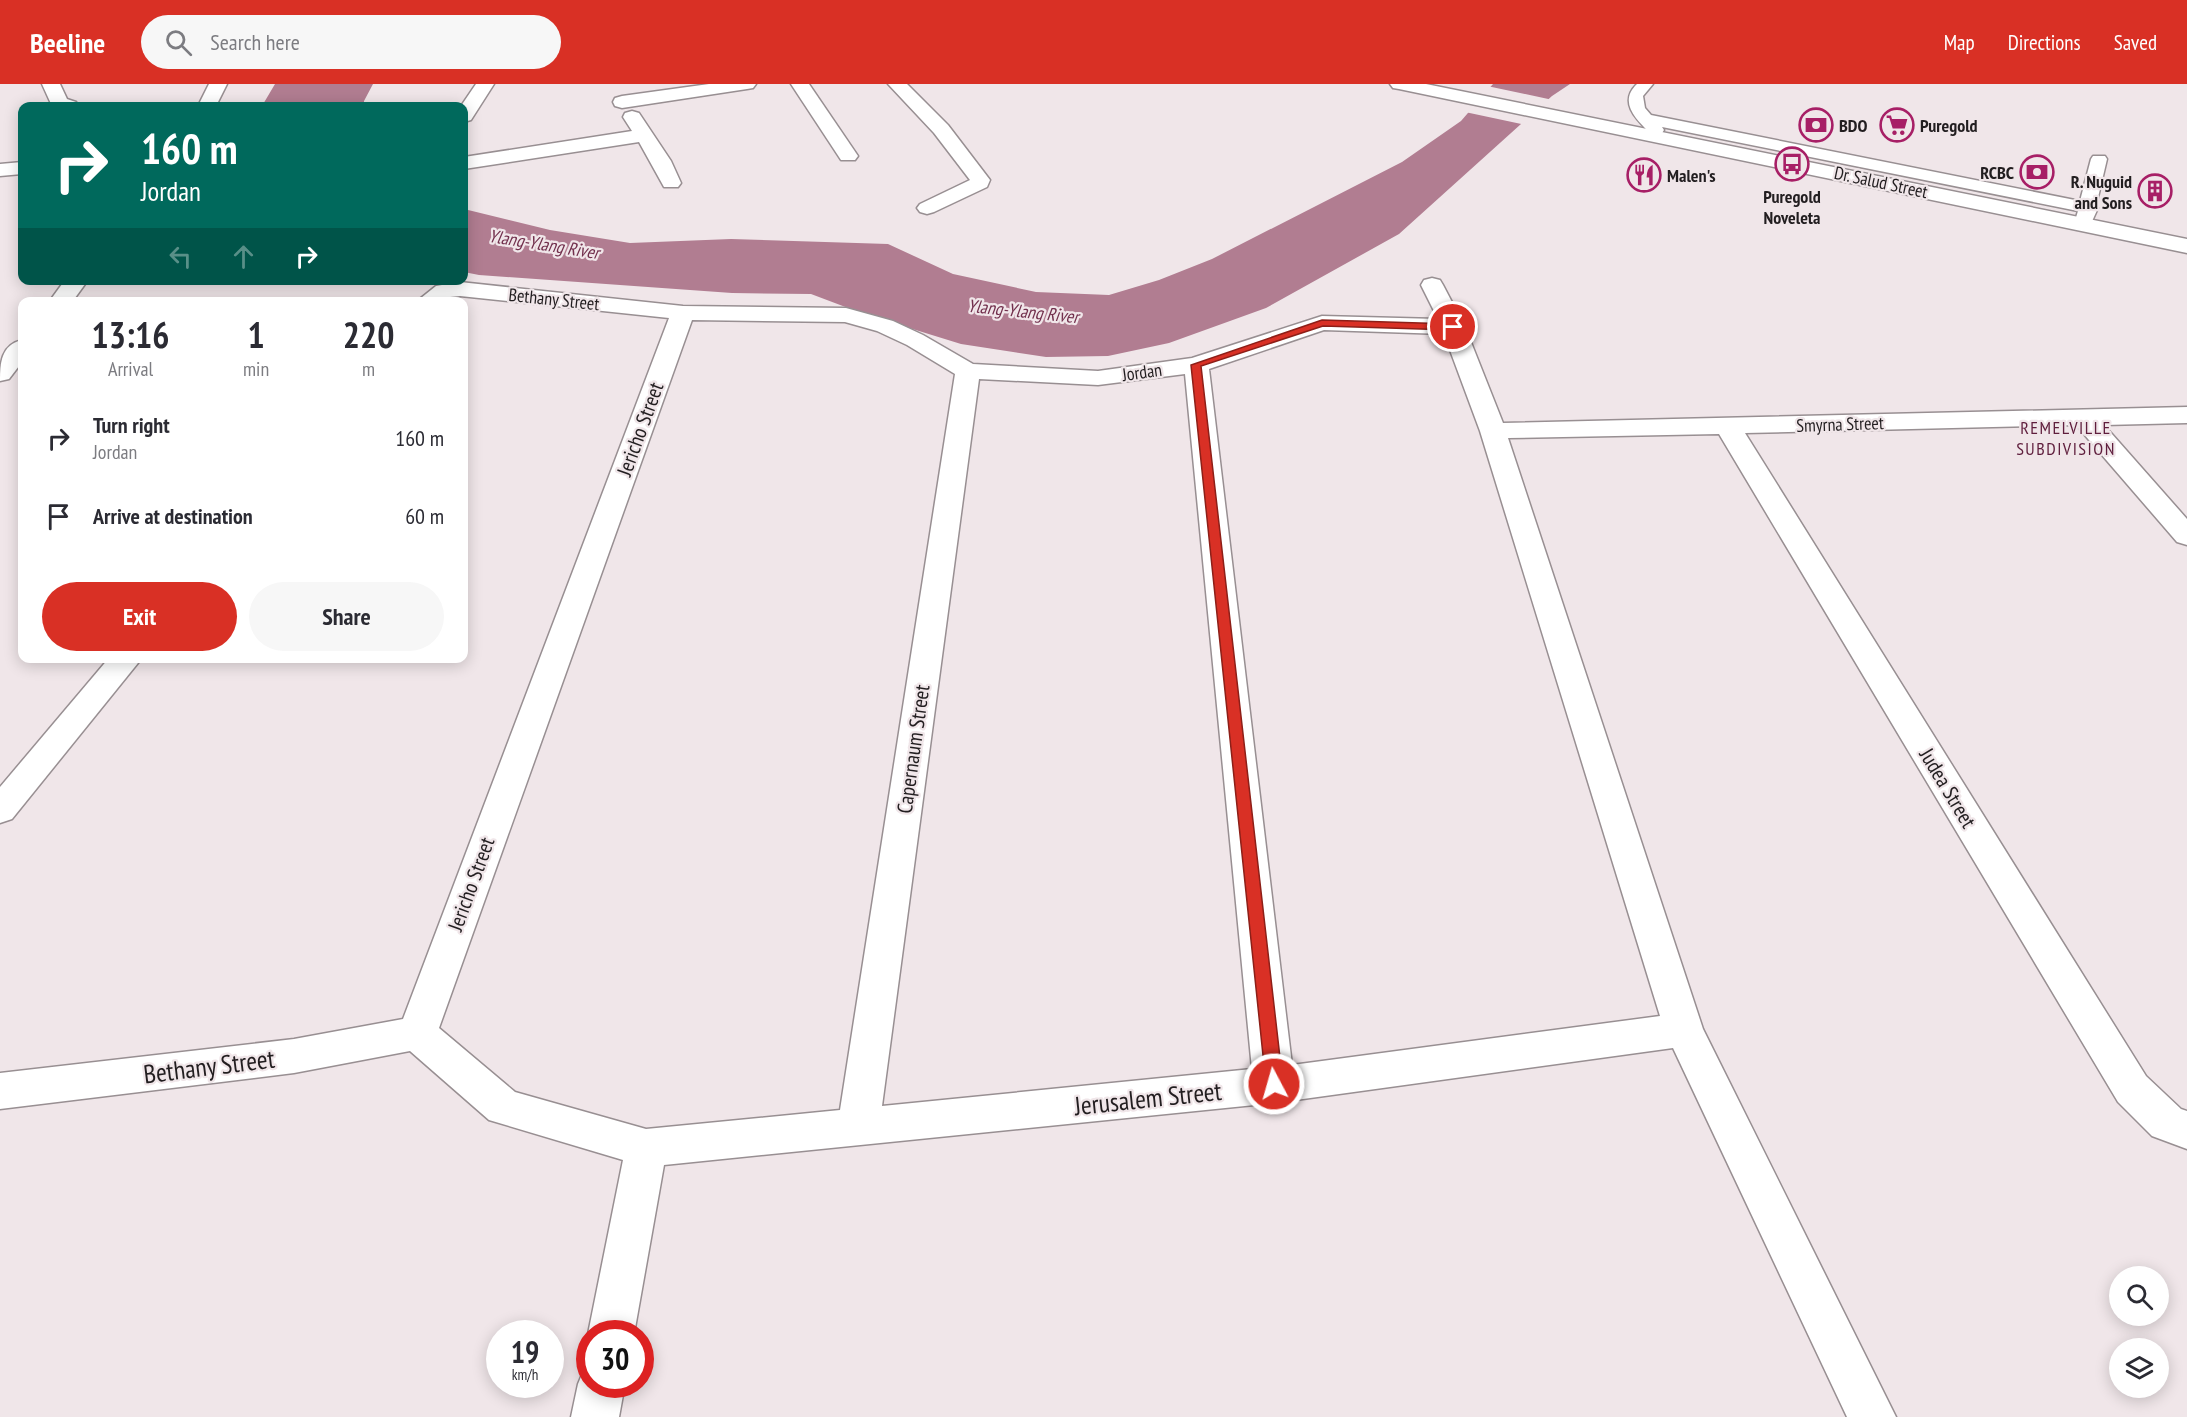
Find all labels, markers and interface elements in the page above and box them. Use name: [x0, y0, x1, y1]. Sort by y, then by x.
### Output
search box: [141, 15, 561, 69]
text: Beeline: [30, 24, 105, 61]
icon: search: [162, 26, 195, 59]
text: Search here: [210, 28, 300, 56]
text: Map: [1944, 29, 1975, 56]
text: Directions: [2008, 29, 2081, 56]
text: Saved: [2114, 29, 2157, 56]
bank icon: BDO: [1798, 107, 1834, 143]
supermarket icon: Puregold: [1879, 107, 1915, 143]
place label: BDO: [1839, 114, 1867, 137]
place label: Puregold: [1920, 114, 1978, 137]
text: 160 m: [141, 121, 238, 176]
icon: right: [42, 126, 120, 204]
bus stop icon: Puregold Noveleta: [1774, 146, 1810, 182]
bank icon: RCBC: [2019, 154, 2055, 190]
restaurant icon: Malen's: [1626, 157, 1662, 193]
street label: Dr. Salud Street: [1832, 161, 1930, 203]
place label: RCBC: [1980, 161, 2014, 184]
place label: Malen's: [1667, 164, 1716, 187]
place label: R. Nuguid and Sons: [2071, 170, 2132, 214]
building icon: R. Nuguid and Sons: [2137, 173, 2173, 209]
text: Jordan: [141, 174, 201, 208]
place label: Puregold Noveleta: [1763, 185, 1821, 229]
water label: Ylang-Ylang River: [487, 224, 604, 265]
icon: left: [164, 240, 197, 273]
icon: ahead: [227, 240, 260, 273]
icon: right: [290, 240, 323, 273]
street label: Bethany Street: [507, 283, 601, 315]
water label: Ylang-Ylang River: [966, 294, 1083, 329]
pin: [1427, 301, 1478, 352]
icon: arrive: [1436, 310, 1469, 343]
text: 13:16: [92, 311, 169, 358]
text: 1: [247, 311, 265, 358]
text: 220: [343, 311, 394, 358]
text: Arrival: [108, 356, 153, 382]
text: min: [243, 356, 269, 382]
text: m: [362, 356, 375, 382]
street label: Jordan: [1120, 358, 1163, 386]
street label: Jericho Street: [610, 378, 669, 480]
text: Turn right: [93, 411, 170, 439]
street label: Smyrna Street: [1796, 411, 1884, 437]
district label: REMELVILLE SUBDIVISION: [2016, 416, 2116, 460]
icon: right: [42, 422, 75, 455]
text: 160 m: [395, 424, 444, 452]
text: Jordan: [93, 439, 137, 465]
icon: arrive: [42, 500, 75, 533]
text: Arrive at destination: [93, 502, 253, 530]
text: 60 m: [405, 502, 444, 530]
button: Exit: [42, 582, 237, 651]
button: Share: [249, 582, 444, 651]
street label: Capernaum Street: [891, 683, 935, 815]
street label: Judea Street: [1913, 742, 1982, 833]
street label: Jericho Street: [441, 833, 500, 935]
street label: Bethany Street: [142, 1042, 276, 1090]
position arrow: [1242, 1052, 1306, 1116]
street label: Jerusalem Street: [1072, 1074, 1223, 1122]
map controls: [2109, 1266, 2169, 1398]
button: search: [2109, 1266, 2169, 1326]
speed limit sign: 30: [576, 1320, 654, 1398]
text: 19: [511, 1332, 539, 1371]
button: layers: [2109, 1338, 2169, 1398]
text: km/h: [512, 1365, 538, 1384]

